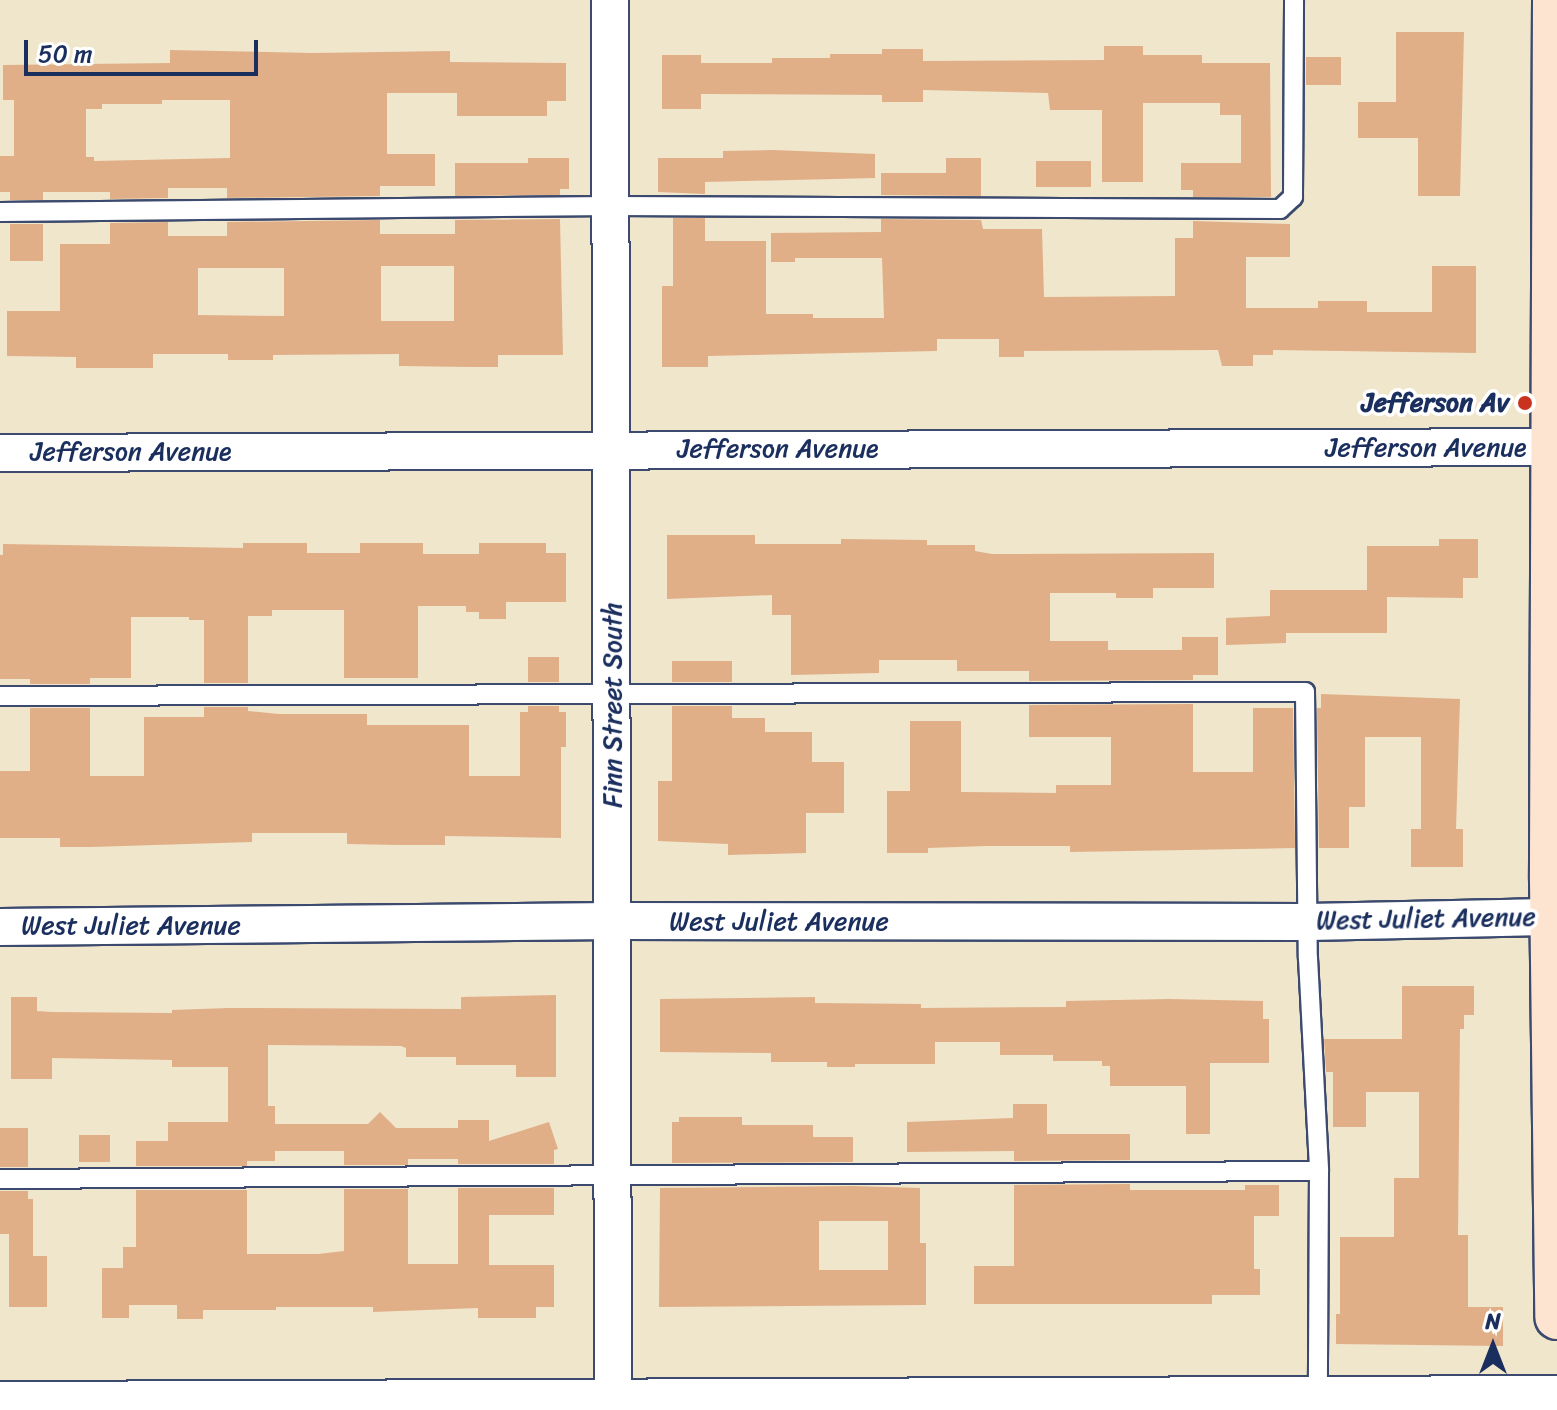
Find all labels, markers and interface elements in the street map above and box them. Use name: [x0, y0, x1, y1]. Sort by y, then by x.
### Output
scale bar: [28, 24, 262, 74]
text: 50 m: [38, 33, 93, 75]
place label: Jefferson Av: [1362, 387, 1509, 419]
marker: Jefferson Av: [1516, 394, 1534, 412]
street label: Jefferson Avenue: [1325, 432, 1527, 464]
street label: Jefferson Avenue: [677, 433, 879, 465]
street label: Jefferson Avenue: [30, 436, 232, 468]
street label: Finn Street South: [597, 602, 629, 808]
street label: West Juliet Avenue: [1317, 902, 1535, 936]
street label: West Juliet Avenue: [670, 906, 888, 938]
street label: West Juliet Avenue: [22, 910, 240, 942]
text: N: [1485, 1302, 1501, 1341]
north arrow: [1453, 1306, 1533, 1386]

